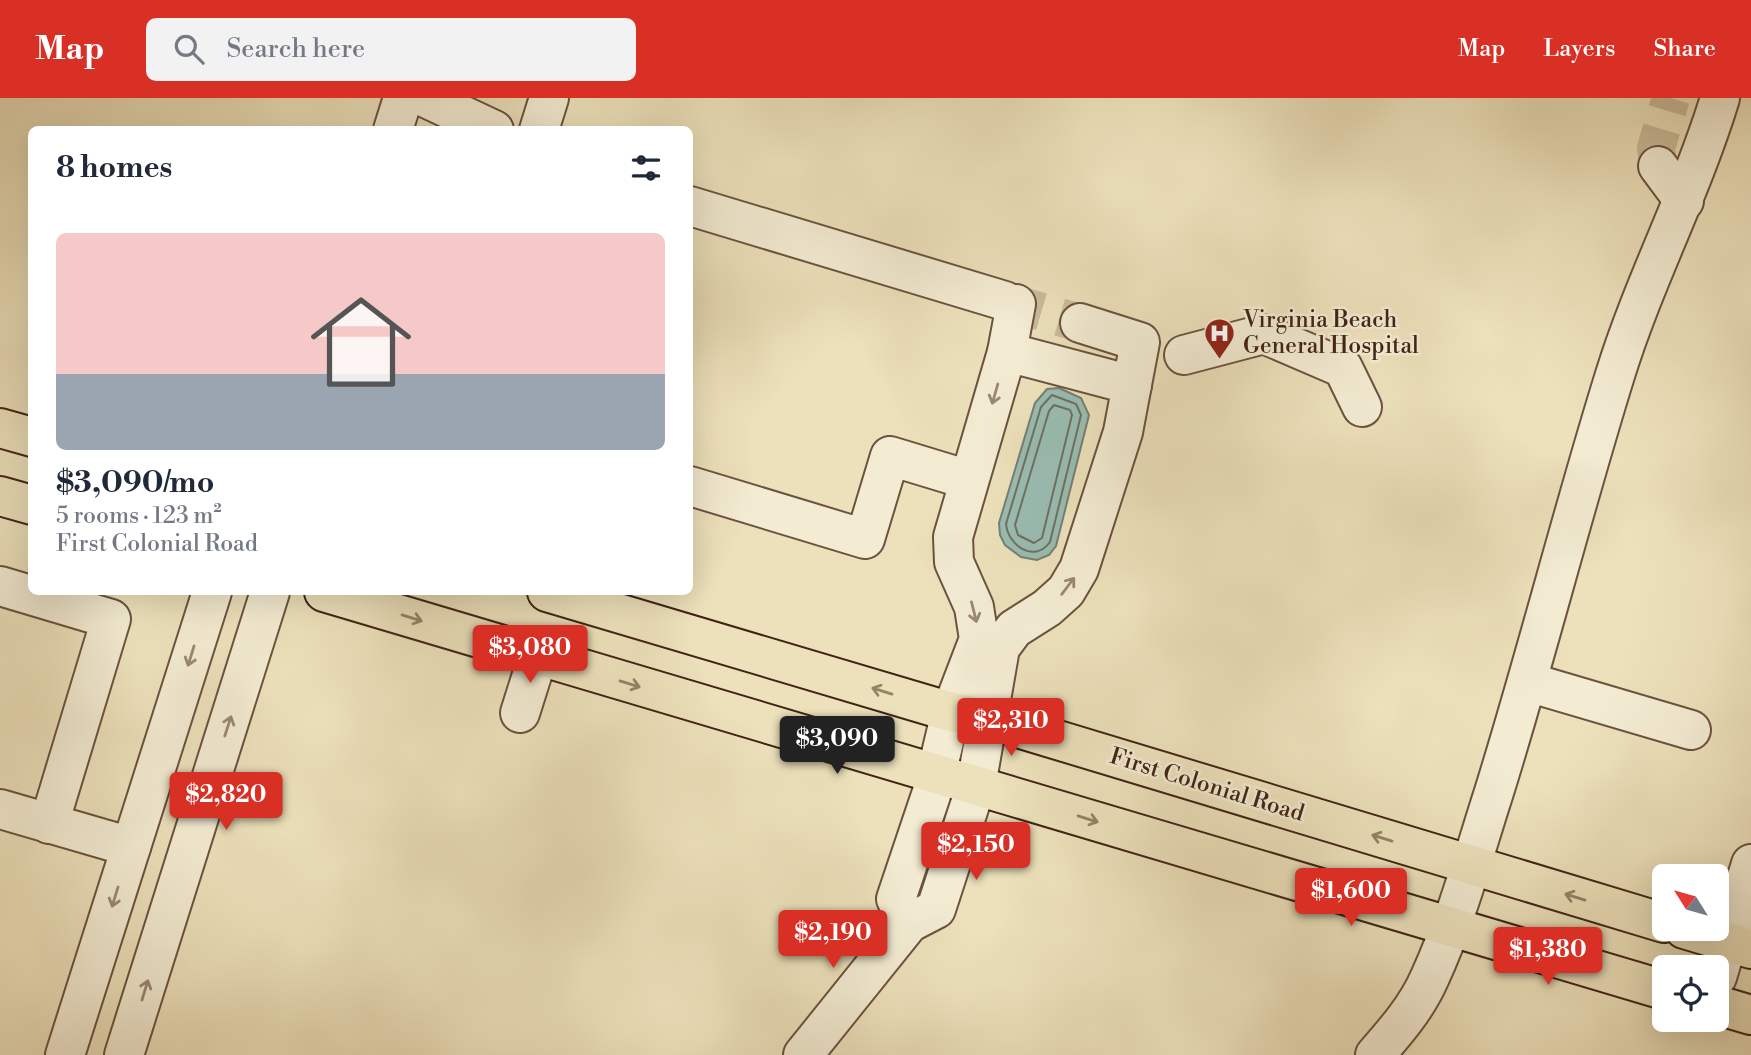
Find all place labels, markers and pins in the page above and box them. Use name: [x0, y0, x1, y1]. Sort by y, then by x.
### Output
place label: Virginia Beach General Hospital: [1242, 306, 1419, 360]
hospital icon: Virginia Beach General Hospital: [1203, 316, 1237, 360]
pin: $3,080: [473, 626, 587, 685]
pin: $2,310: [954, 698, 1068, 758]
pin: $3,090: [780, 716, 894, 776]
pin: $2,820: [169, 772, 283, 832]
pin: $2,150: [919, 822, 1033, 882]
pin: $1,600: [1294, 868, 1408, 928]
pin: $2,190: [776, 910, 890, 970]
pin: $1,380: [1491, 928, 1605, 987]

